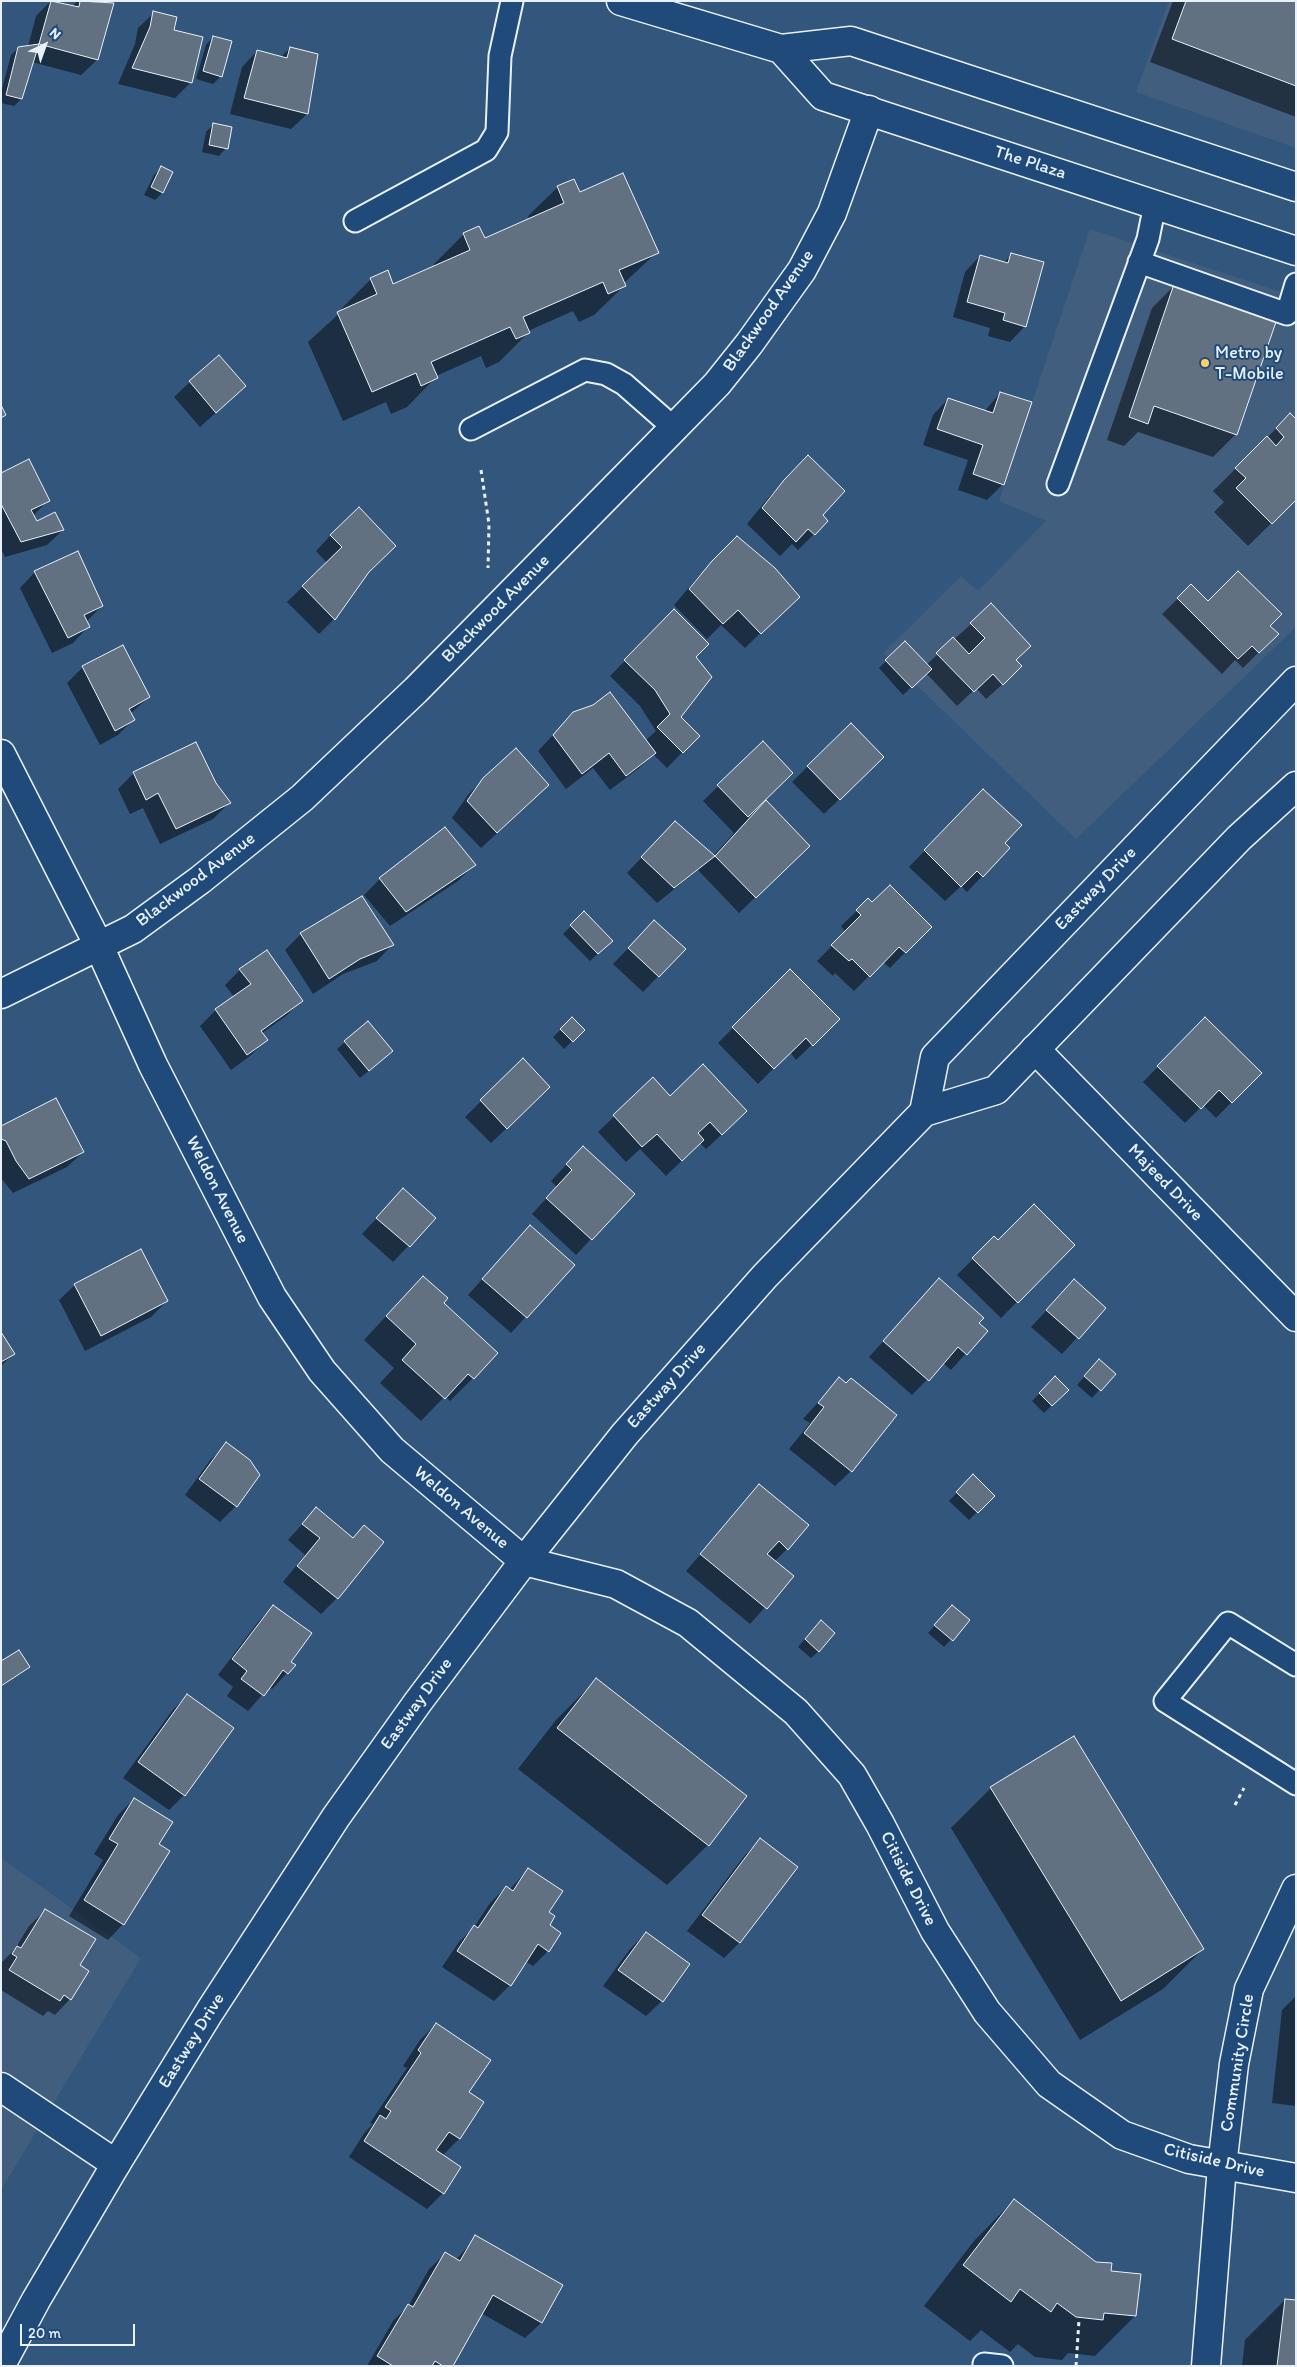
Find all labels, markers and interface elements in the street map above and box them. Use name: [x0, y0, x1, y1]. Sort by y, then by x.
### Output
north arrow: [20, 20, 70, 70]
text: N: [46, 24, 65, 43]
street label: The Plaza: [991, 141, 1069, 185]
street label: Blackwood Avenue: [719, 246, 819, 376]
place label: Metro by T-Mobile: [1215, 342, 1284, 384]
marker: Metro by T-Mobile: [1199, 357, 1211, 369]
street label: Blackwood Avenue: [437, 550, 555, 668]
street label: Blackwood Avenue: [132, 828, 260, 932]
street label: Eastway Drive: [1051, 843, 1141, 935]
street label: Weldon Avenue: [181, 1133, 253, 1247]
street label: Majeed Drive: [1123, 1140, 1207, 1226]
street label: Eastway Drive: [623, 1339, 711, 1433]
street label: Weldon Avenue: [409, 1462, 513, 1554]
street label: Eastway Drive: [376, 1654, 458, 1754]
street label: Citiside Drive: [875, 1828, 941, 1930]
street label: Eastway Drive: [154, 1989, 230, 2093]
street label: Community Circle: [1216, 1992, 1260, 2134]
street label: Citiside Drive: [1161, 2139, 1267, 2183]
scale bar: [22, 2314, 138, 2346]
text: 20 m: [28, 2324, 61, 2342]

